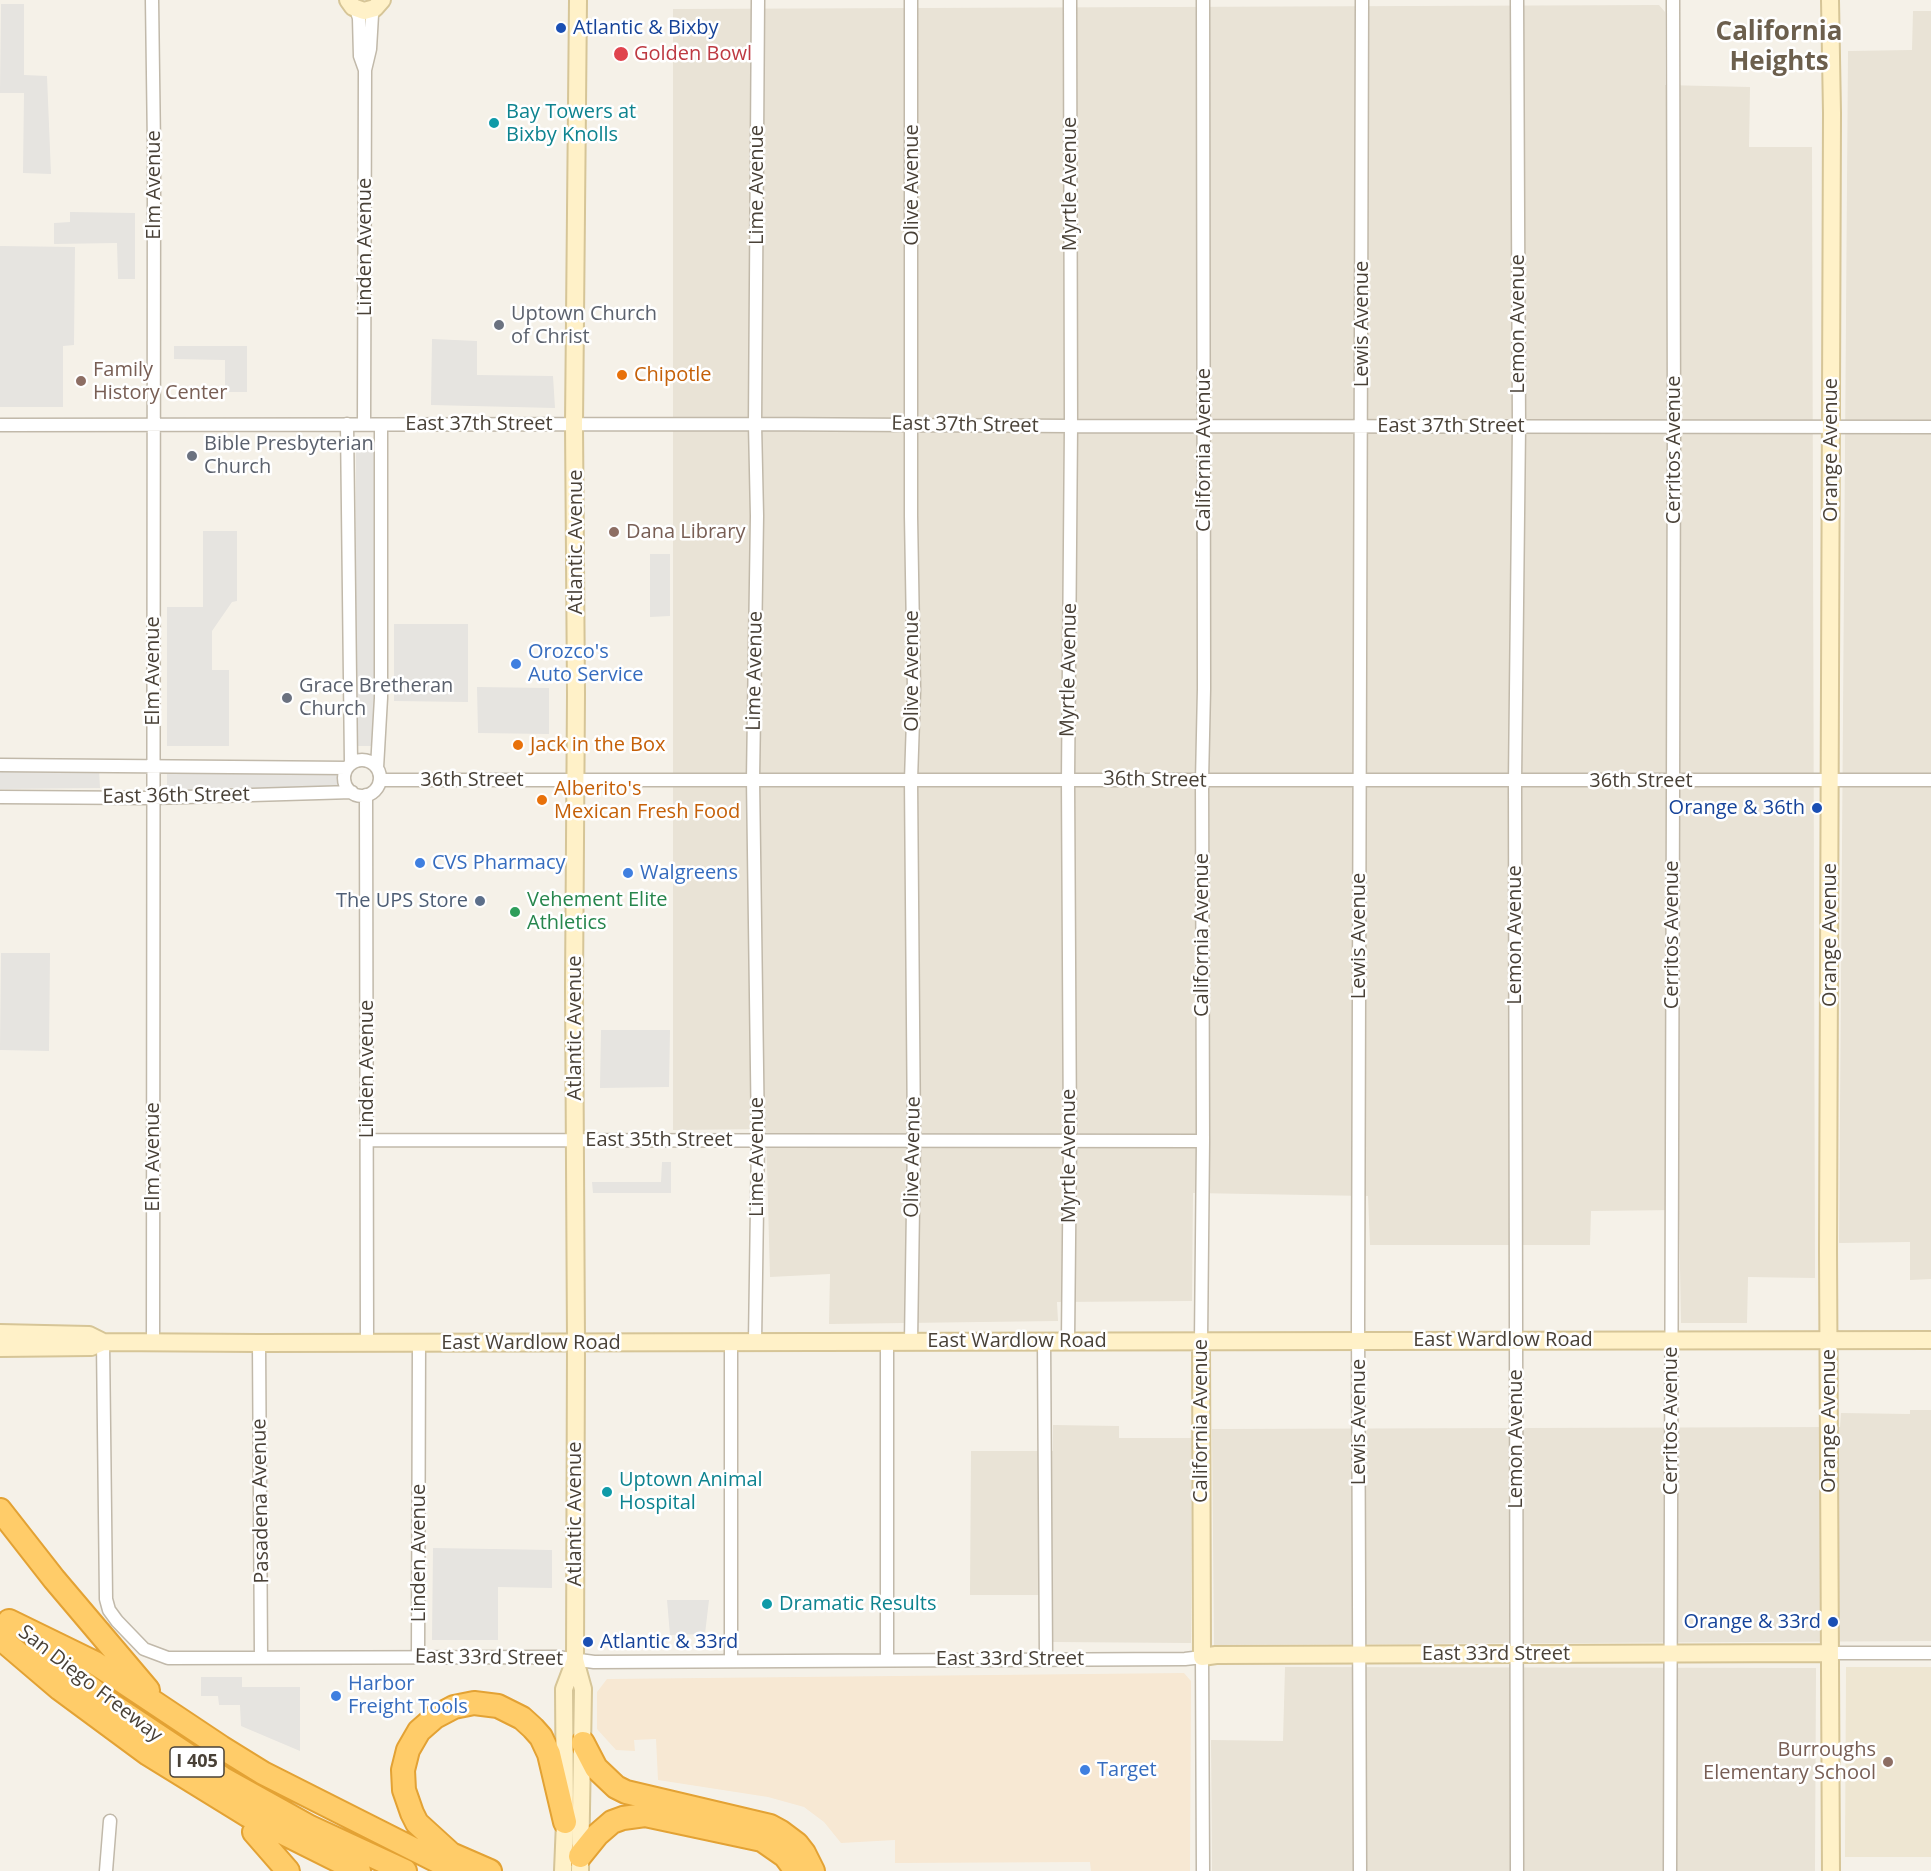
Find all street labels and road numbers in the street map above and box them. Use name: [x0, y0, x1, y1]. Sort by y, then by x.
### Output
street label: Myrtle Avenue: [1058, 117, 1082, 251]
street label: Olive Avenue: [900, 124, 924, 246]
street label: Lime Avenue: [745, 125, 769, 245]
street label: Elm Avenue: [142, 130, 166, 240]
street label: Linden Avenue: [353, 178, 377, 316]
street label: Lemon Avenue: [1506, 254, 1530, 394]
street label: Lewis Avenue: [1350, 261, 1374, 387]
street label: California Avenue: [1192, 368, 1216, 532]
street label: Cerritos Avenue: [1662, 376, 1686, 524]
street label: Orange Avenue: [1819, 378, 1843, 522]
street label: East 37th Street: [405, 412, 553, 436]
street label: East 37th Street: [891, 412, 1039, 438]
street label: East 37th Street: [1377, 414, 1525, 438]
street label: Atlantic Avenue: [564, 470, 588, 614]
street label: Myrtle Avenue: [1056, 603, 1082, 737]
street label: Olive Avenue: [900, 610, 924, 732]
street label: Lime Avenue: [742, 611, 768, 731]
street label: Elm Avenue: [141, 616, 165, 726]
street label: 36th Street: [1103, 767, 1207, 793]
street label: 36th Street: [420, 768, 524, 792]
street label: 36th Street: [1589, 769, 1693, 793]
street label: East 36th Street: [102, 783, 250, 809]
street label: California Avenue: [1190, 853, 1214, 1017]
street label: Cerritos Avenue: [1660, 861, 1684, 1009]
street label: Orange Avenue: [1818, 863, 1842, 1007]
street label: Lemon Avenue: [1503, 865, 1527, 1005]
street label: Lewis Avenue: [1347, 873, 1371, 999]
street label: Atlantic Avenue: [563, 956, 587, 1100]
street label: Linden Avenue: [355, 1000, 379, 1138]
street label: Myrtle Avenue: [1057, 1089, 1081, 1223]
street label: Olive Avenue: [900, 1096, 926, 1218]
street label: Lime Avenue: [745, 1097, 769, 1217]
street label: Elm Avenue: [141, 1102, 165, 1212]
street label: East 35th Street: [585, 1128, 733, 1152]
street label: East Wardlow Road: [1413, 1328, 1593, 1352]
street label: East Wardlow Road: [927, 1329, 1107, 1353]
street label: East Wardlow Road: [441, 1331, 621, 1355]
street label: California Avenue: [1189, 1339, 1213, 1503]
street label: Cerritos Avenue: [1659, 1347, 1683, 1495]
street label: Orange Avenue: [1817, 1349, 1841, 1493]
street label: Lewis Avenue: [1347, 1359, 1371, 1485]
street label: Lemon Avenue: [1504, 1369, 1528, 1509]
street label: Pasadena Avenue: [248, 1418, 274, 1584]
street label: Atlantic Avenue: [563, 1442, 587, 1586]
street label: Linden Avenue: [407, 1484, 431, 1622]
street label: San Diego Freeway: [13, 1620, 167, 1748]
street label: East 33rd Street: [1422, 1642, 1570, 1666]
street label: East 33rd Street: [415, 1645, 563, 1671]
street label: East 33rd Street: [936, 1647, 1084, 1671]
road number: I 405: [170, 1747, 224, 1777]

